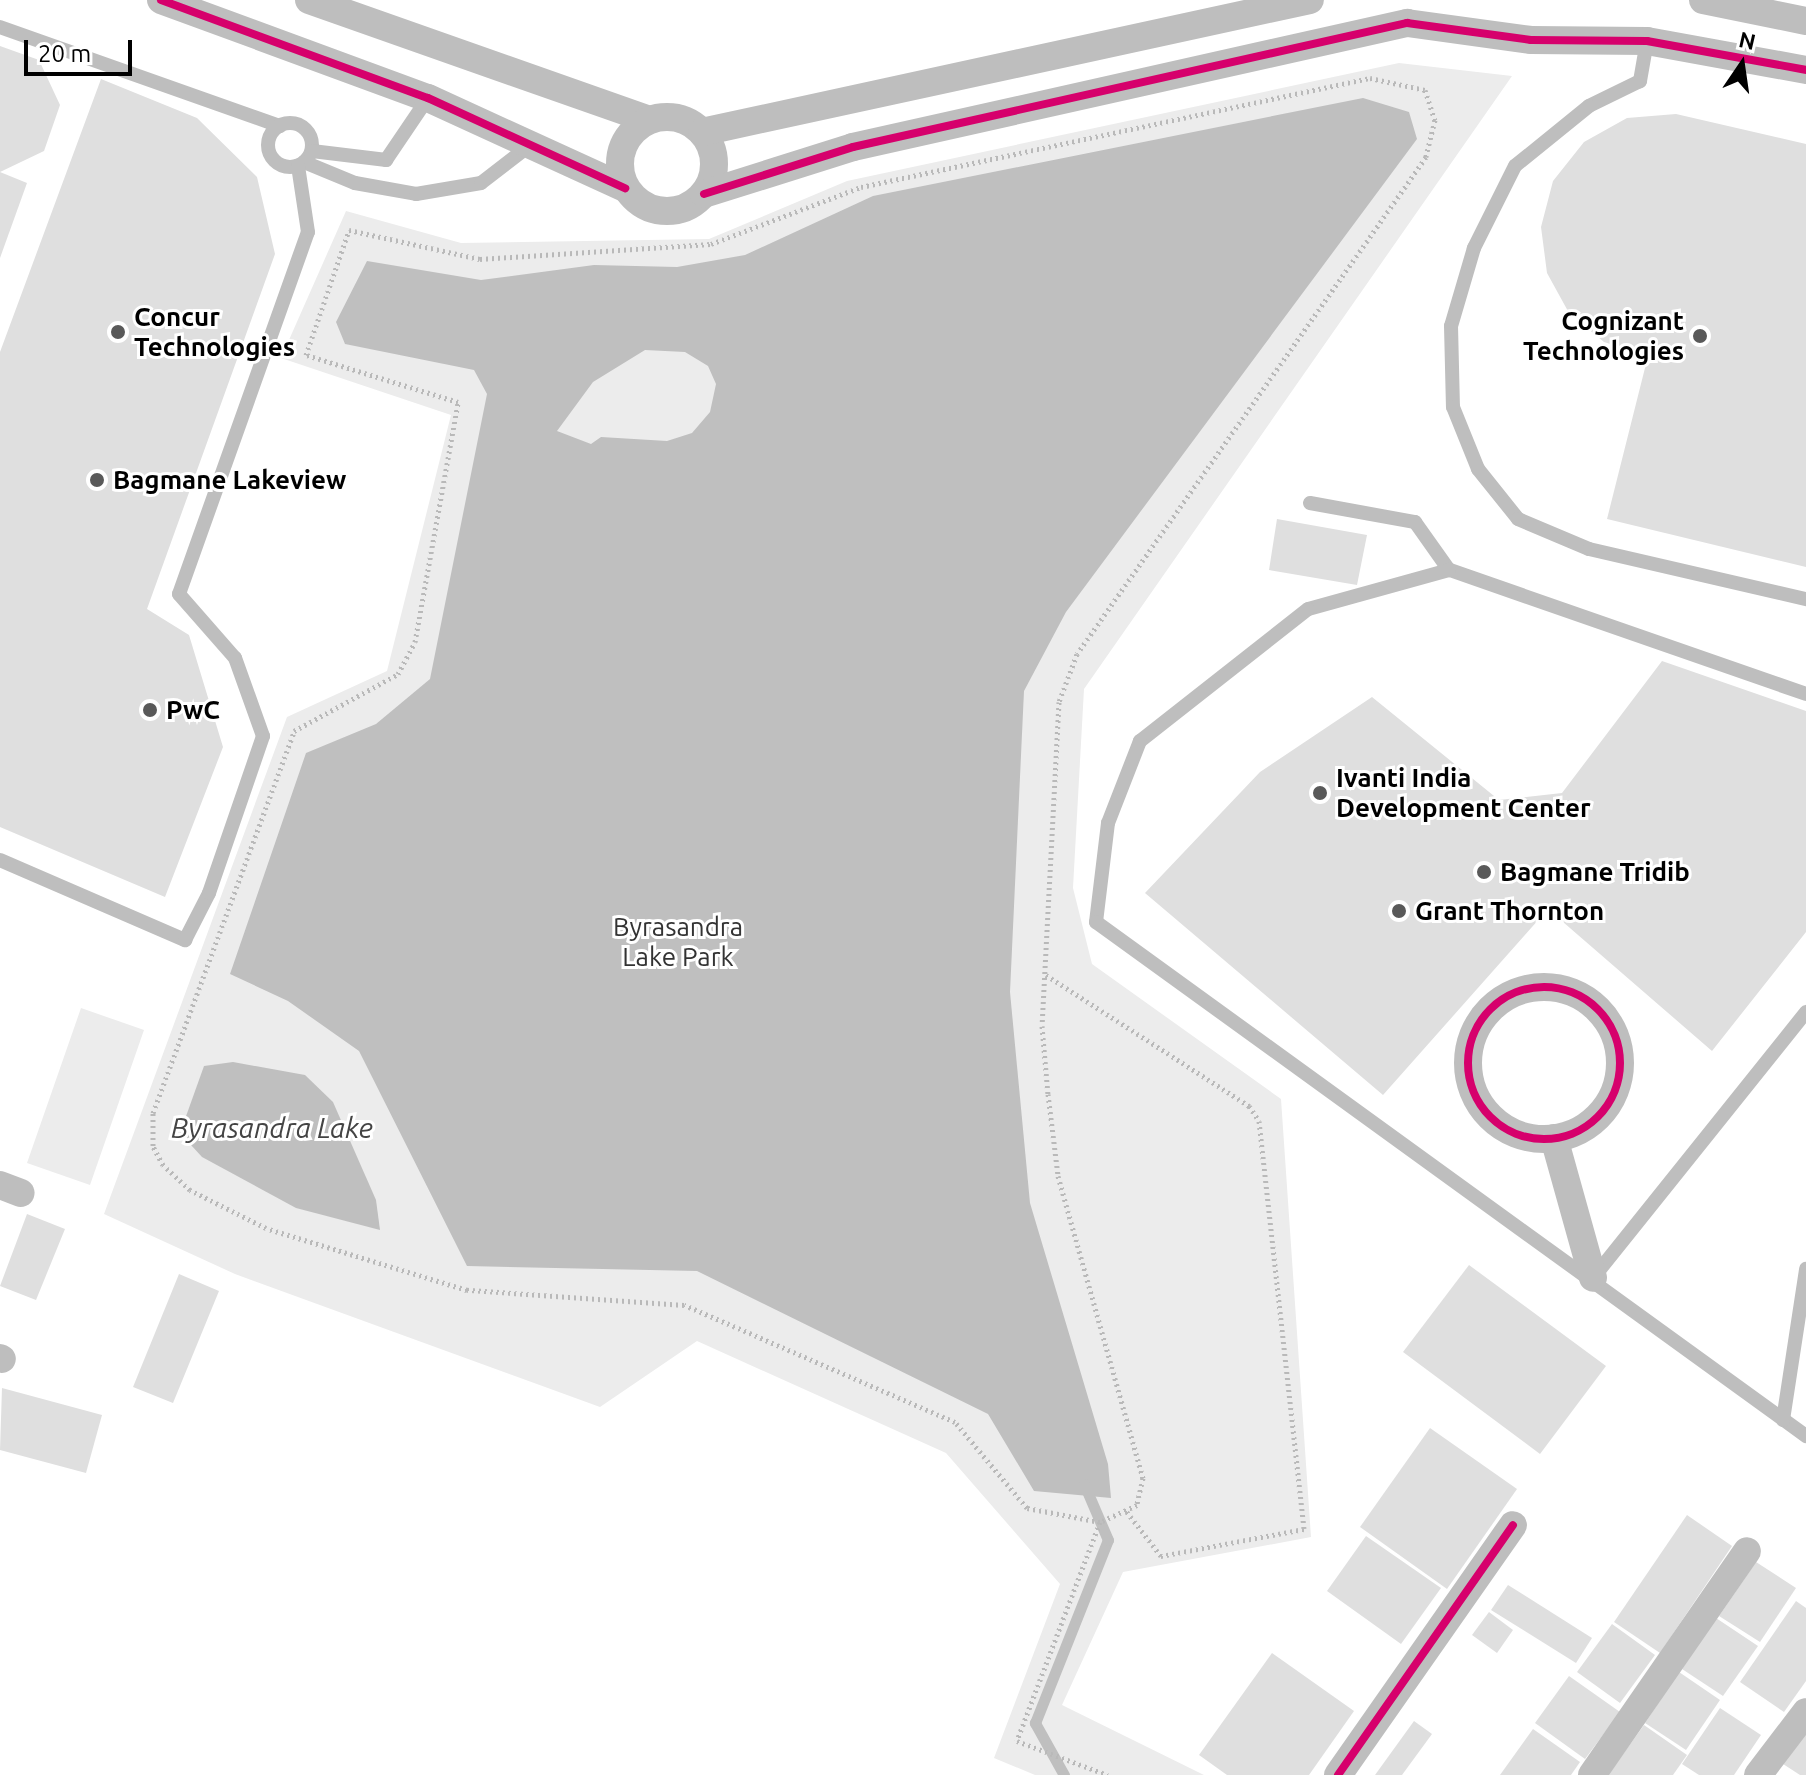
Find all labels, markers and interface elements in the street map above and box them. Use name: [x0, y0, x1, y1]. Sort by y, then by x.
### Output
scale bar: [28, 24, 136, 74]
north arrow: [1702, 24, 1782, 104]
text: N: [1737, 26, 1758, 54]
text: 20 m: [38, 40, 91, 67]
place label: Concur Technologies: [134, 301, 295, 362]
place label: Cognizant Technologies: [1523, 305, 1684, 366]
marker: Concur Technologies: [109, 323, 127, 341]
marker: Cognizant Technologies: [1691, 327, 1709, 345]
place label: Bagmane Lakeview: [113, 464, 346, 496]
marker: Bagmane Lakeview: [88, 471, 106, 489]
place label: PwC: [166, 694, 220, 726]
marker: PwC: [141, 701, 159, 719]
place label: Ivanti India Development Center: [1336, 762, 1591, 824]
marker: Ivanti India Development Center: [1311, 784, 1329, 802]
place label: Bagmane Tridib: [1500, 856, 1690, 888]
marker: Bagmane Tridib: [1475, 863, 1493, 881]
place label: Grant Thornton: [1415, 895, 1604, 927]
marker: Grant Thornton: [1390, 902, 1408, 920]
park label: Byrasandra Lake Park: [613, 911, 743, 972]
water label: Byrasandra Lake: [171, 1111, 373, 1145]

